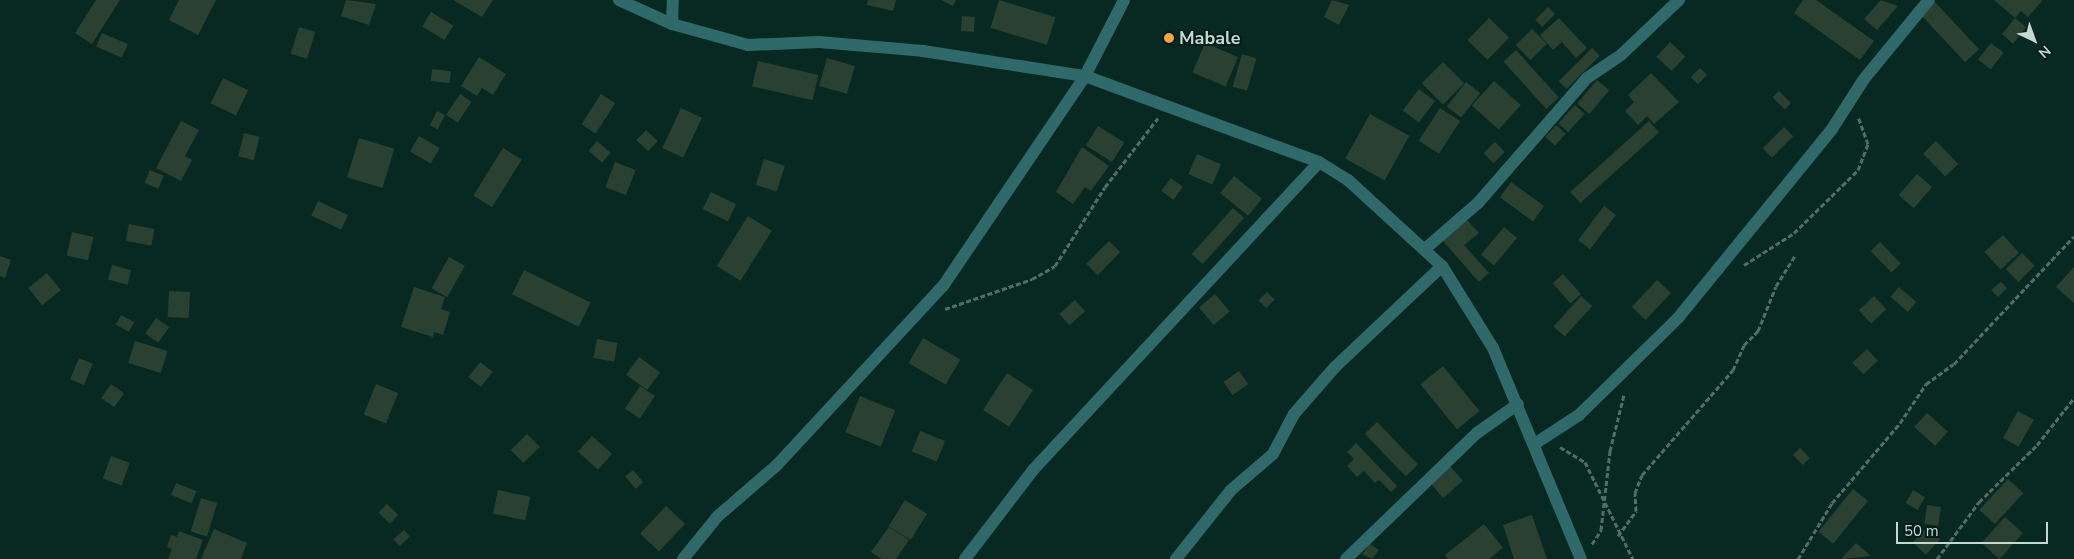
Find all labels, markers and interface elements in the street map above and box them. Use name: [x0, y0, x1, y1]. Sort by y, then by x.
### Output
north arrow: [2009, 15, 2059, 65]
place label: Mabale: [1179, 27, 1241, 49]
marker: Mabale: [1163, 32, 1175, 44]
text: N: [2034, 41, 2055, 62]
scale bar: [1899, 512, 2052, 544]
text: 50 m: [1904, 521, 1939, 541]

